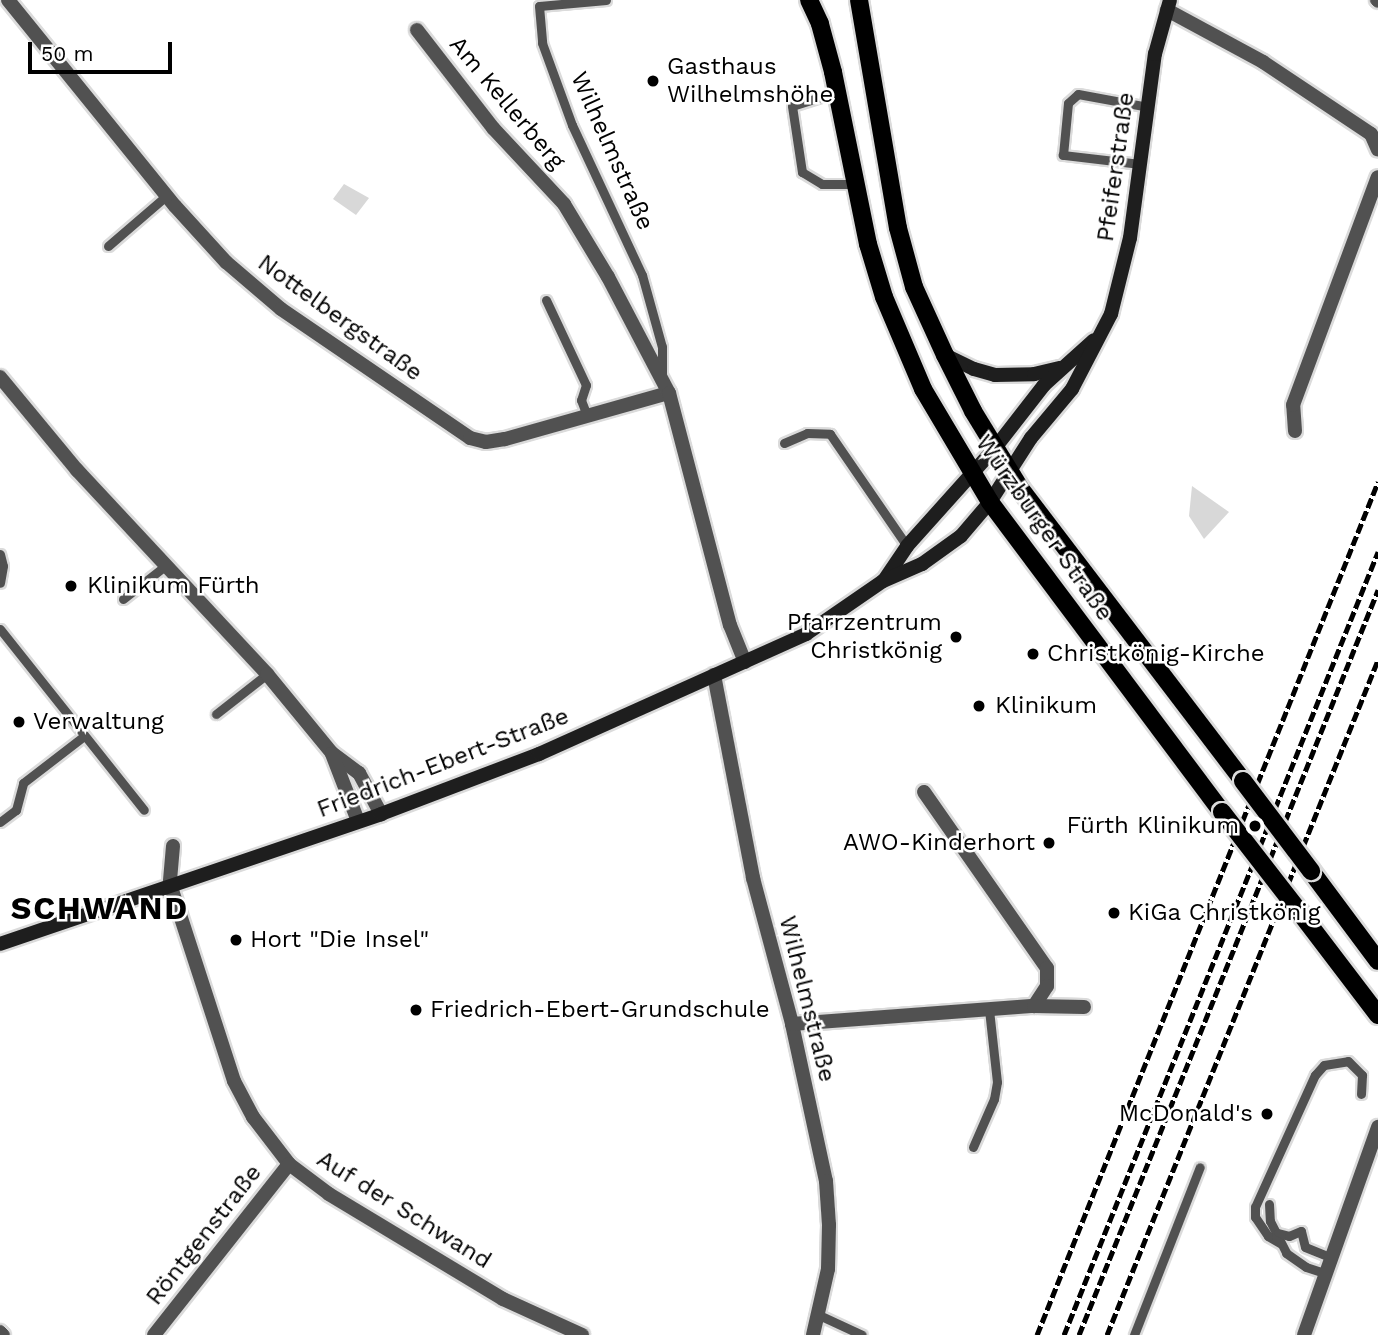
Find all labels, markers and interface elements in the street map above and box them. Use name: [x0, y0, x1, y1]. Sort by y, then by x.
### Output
scale bar: [32, 28, 175, 72]
street label: Am Kellerberg: [443, 31, 571, 175]
text: 50 m: [41, 41, 93, 66]
place label: Gasthaus Wilhelmshöhe: [667, 53, 833, 109]
street label: Wilhelmstraße: [564, 67, 660, 235]
marker: Gasthaus Wilhelmshöhe: [645, 73, 661, 89]
street label: Pfeiferstraße: [1091, 90, 1141, 244]
street label: Nottelbergstraße: [252, 249, 428, 387]
street label: Würzburger Straße: [969, 429, 1119, 627]
place label: Klinikum Fürth: [87, 572, 260, 600]
marker: Klinikum Fürth: [61, 576, 81, 596]
place label: Pfarrzentrum Christkönig: [787, 609, 942, 665]
marker: Pfarrzentrum Christkönig: [948, 629, 964, 645]
place label: Christkönig-Kirche: [1047, 640, 1265, 668]
marker: Christkönig-Kirche: [1025, 646, 1041, 662]
place label: Klinikum: [995, 692, 1097, 720]
marker: Klinikum: [969, 696, 989, 716]
street label: Friedrich-Ebert-Straße: [313, 702, 573, 824]
place label: Verwaltung: [33, 708, 164, 736]
marker: Verwaltung: [11, 714, 27, 730]
place label: Fürth Klinikum: [1066, 812, 1239, 840]
marker: Fürth Klinikum: [1245, 816, 1265, 836]
place label: AWO-Kinderhort: [843, 829, 1035, 857]
marker: AWO-Kinderhort: [1041, 835, 1057, 851]
district label: SCHWAND: [12, 889, 188, 927]
place label: KiGa Christkönig: [1128, 899, 1321, 927]
marker: KiGa Christkönig: [1106, 905, 1122, 921]
street label: Wilhelmstraße: [772, 913, 842, 1085]
place label: Hort "Die Insel": [250, 926, 429, 954]
marker: Hort "Die Insel": [228, 932, 244, 948]
place label: Friedrich-Ebert-Grundschule: [430, 996, 770, 1024]
marker: Friedrich-Ebert-Grundschule: [408, 1002, 424, 1018]
place label: McDonald's: [1119, 1100, 1253, 1128]
marker: McDonald's: [1259, 1106, 1275, 1122]
street label: Auf der Schwand: [311, 1144, 497, 1276]
street label: Röntgenstraße: [140, 1159, 268, 1311]

